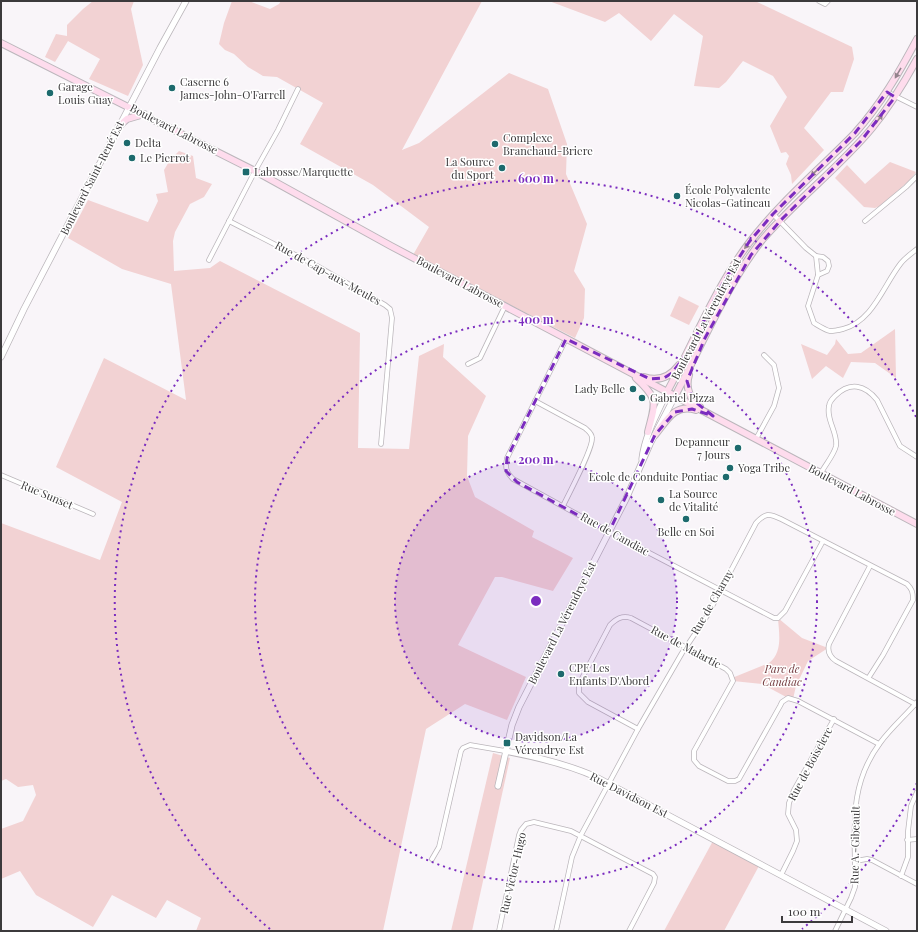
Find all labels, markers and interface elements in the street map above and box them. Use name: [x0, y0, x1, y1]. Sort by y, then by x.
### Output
one-way arrow: [895, 68, 902, 79]
place label: Caserne 6 James-John-O'Farrell: [179, 74, 286, 102]
place label: Garage Louis Guay: [58, 79, 113, 107]
marker: Caserne 6 James-John-O'Farrell: [167, 83, 177, 93]
marker: Garage Louis Guay: [45, 88, 55, 98]
street label: Boulevard Labrosse: [128, 100, 221, 157]
one-way arrow: [875, 114, 883, 125]
street label: Boulevard Saint-René Est: [56, 118, 127, 237]
place label: Complexe Branchaud-Briere: [503, 130, 593, 158]
place label: Delta: [135, 135, 162, 150]
marker: Delta: [122, 138, 132, 148]
marker: Complexe Branchaud-Briere: [490, 139, 500, 149]
place label: Le Pierrot: [140, 150, 190, 165]
marker: Le Pierrot: [127, 153, 137, 163]
place label: La Source du Sport: [446, 154, 494, 182]
marker: La Source du Sport: [497, 163, 507, 173]
place label: Labrosse/Marquette: [254, 164, 354, 179]
marker: Labrosse/Marquette: [241, 167, 251, 177]
one-way arrow: [810, 168, 820, 177]
text: 600 m: [518, 170, 554, 186]
place label: École Polyvalente Nicolas-Gatineau: [685, 182, 771, 210]
marker: École Polyvalente Nicolas-Gatineau: [672, 191, 682, 201]
street label: Rue de Cap-aux-Meules: [273, 237, 384, 308]
one-way arrow: [744, 239, 752, 249]
street label: Boulevard Labrosse: [414, 252, 507, 311]
street label: Boulevard La Vérendrye Est: [667, 255, 744, 382]
text: 400 m: [518, 311, 554, 327]
place label: Lady Belle: [574, 381, 625, 396]
marker: Lady Belle: [628, 384, 638, 394]
place label: Gabriel Pizza: [650, 390, 715, 405]
marker: Gabriel Pizza: [637, 393, 647, 403]
place label: Depanneur 7 Jours: [675, 434, 730, 462]
marker: Depanneur 7 Jours: [733, 443, 743, 453]
text: 200 m: [518, 451, 554, 467]
place label: Yoga Tribe: [737, 460, 790, 475]
street label: Boulevard Labrosse: [806, 460, 899, 519]
marker: Yoga Tribe: [725, 463, 735, 473]
place label: Ecole de Conduite Pontiac: [589, 469, 718, 484]
marker: Ecole de Conduite Pontiac: [721, 472, 731, 482]
street label: Rue Sunset: [19, 477, 76, 512]
place label: La Source de Vitalité: [669, 486, 719, 514]
marker: La Source de Vitalité: [656, 495, 666, 505]
street label: Rue de Candiac: [578, 508, 652, 559]
marker: Belle en Soi: [681, 514, 691, 524]
place label: Belle en Soi: [658, 524, 714, 539]
street label: Boulevard La Vérendrye Est: [524, 559, 599, 687]
street label: Rue de Charny: [687, 566, 737, 637]
centre of rings: [529, 594, 543, 608]
street label: Rue de Malartic: [648, 622, 724, 671]
place label: CPE Les Enfants D'Abord: [569, 660, 650, 688]
park label: Parc de Candiac: [762, 661, 802, 689]
marker: CPE Les Enfants D'Abord: [556, 669, 566, 679]
street label: Rue de Boisclerc: [784, 724, 835, 803]
place label: Davidson/La Vérendrye Est: [514, 729, 584, 757]
marker: Davidson/La Vérendrye Est: [502, 738, 512, 748]
street label: Rue Davidson Est: [588, 768, 671, 821]
street label: Rue A.-Gibeault: [846, 806, 863, 884]
street label: Rue Victor-Hugo: [496, 831, 529, 915]
scale bar: [782, 898, 852, 924]
text: 100 m: [788, 903, 821, 919]

